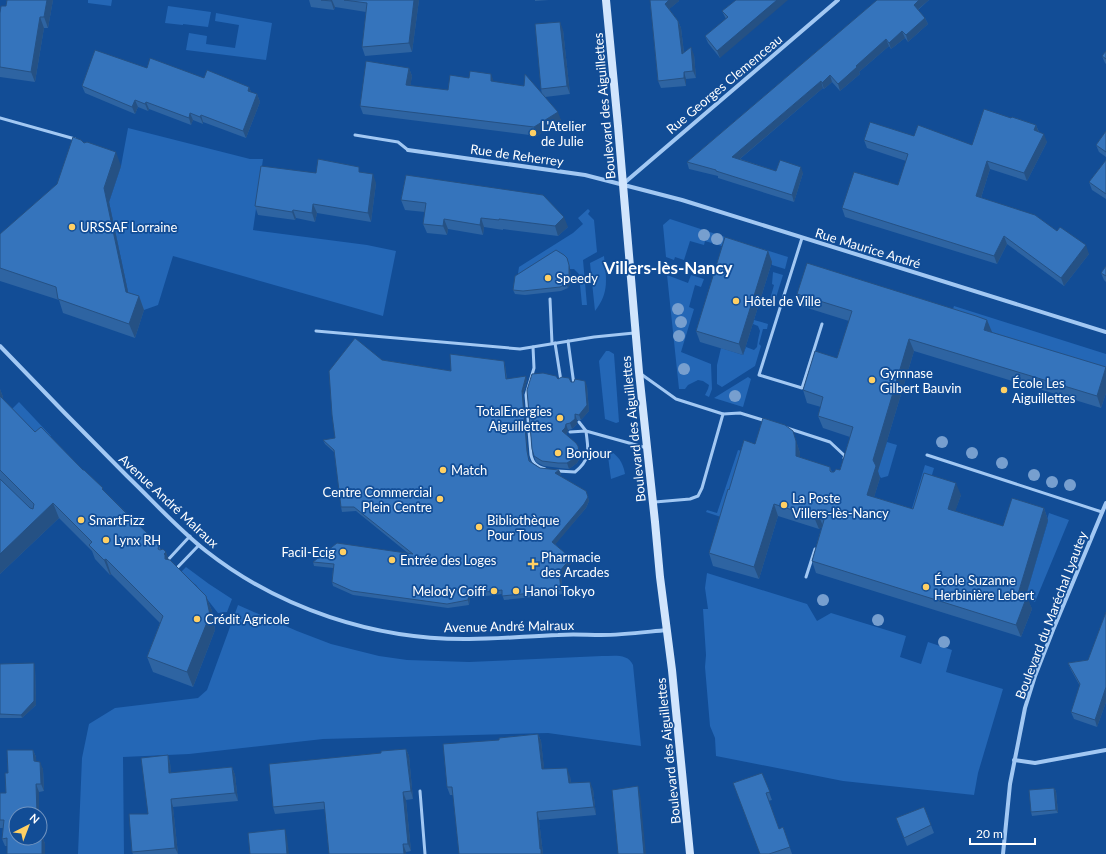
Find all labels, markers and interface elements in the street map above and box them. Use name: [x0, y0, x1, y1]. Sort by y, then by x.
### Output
street label: Rue Georges Clemenceau: [663, 31, 785, 137]
street label: Boulevard des Aiguillettes: [590, 32, 618, 180]
place label: L'Atelier de Julie: [541, 118, 586, 149]
marker: L'Atelier de Julie: [528, 128, 538, 138]
street label: Rue de Reherrey: [469, 141, 565, 170]
place label: URSSAF Lorraine: [80, 219, 178, 235]
marker: URSSAF Lorraine: [67, 222, 77, 232]
street label: Rue Maurice André: [813, 224, 923, 272]
district label: Villers-lès-Nancy: [602, 257, 733, 278]
place label: Speedy: [556, 270, 598, 286]
marker: Speedy: [543, 273, 553, 283]
place label: Hôtel de Ville: [744, 293, 821, 309]
marker: Hôtel de Ville: [731, 296, 741, 306]
street label: Boulevard des Aiguillettes: [617, 355, 649, 503]
place label: Gymnase Gilbert Bauvin: [880, 365, 962, 396]
marker: Gymnase Gilbert Bauvin: [867, 375, 877, 385]
place label: École Les Aiguillettes: [1012, 375, 1076, 406]
marker: École Les Aiguillettes: [999, 385, 1009, 395]
place label: TotalEnergies Aiguillettes: [476, 403, 552, 434]
marker: TotalEnergies Aiguillettes: [555, 413, 565, 423]
place label: Bonjour: [566, 445, 612, 461]
marker: Bonjour: [553, 448, 563, 458]
street label: Avenue André Malraux: [116, 451, 222, 552]
place label: Match: [451, 462, 487, 478]
marker: Match: [438, 465, 448, 475]
place label: Centre Commercial Plein Centre: [323, 484, 432, 515]
place label: La Poste Villers-lès-Nancy: [792, 490, 889, 521]
marker: Centre Commercial Plein Centre: [435, 494, 445, 504]
marker: La Poste Villers-lès-Nancy: [779, 500, 789, 510]
place label: SmartFizz: [89, 512, 145, 528]
place label: Bibliothèque Pour Tous: [487, 512, 559, 543]
marker: SmartFizz: [76, 515, 86, 525]
marker: Bibliothèque Pour Tous: [474, 522, 484, 532]
street label: Boulevard du Maréchal Lyautey: [1012, 529, 1091, 701]
place label: Lynx RH: [114, 532, 161, 548]
marker: Lynx RH: [101, 535, 111, 545]
place label: Facil-Ecig: [282, 544, 335, 560]
marker: Facil-Ecig: [338, 547, 348, 557]
place label: Pharmacie des Arcades: [541, 549, 610, 580]
place label: Entrée des Loges: [400, 552, 497, 568]
marker: Entrée des Loges: [387, 555, 397, 565]
marker: Pharmacie des Arcades: [528, 559, 538, 569]
place label: École Suzanne Herbinière Lebert: [934, 572, 1035, 603]
marker: École Suzanne Herbinière Lebert: [921, 582, 931, 592]
place label: Melody Coiff: [412, 583, 486, 599]
place label: Hanoi Tokyo: [524, 583, 595, 599]
marker: Melody Coiff: [489, 586, 499, 596]
marker: Hanoi Tokyo: [511, 586, 521, 596]
place label: Crédit Agricole: [205, 611, 290, 627]
marker: Crédit Agricole: [192, 614, 202, 624]
street label: Avenue André Malraux: [444, 617, 575, 635]
street label: Boulevard des Aiguillettes: [652, 677, 684, 825]
north arrow: [8, 806, 48, 846]
text: N: [28, 811, 43, 826]
scale bar: [970, 820, 1035, 846]
text: 20 m: [976, 826, 1003, 841]

